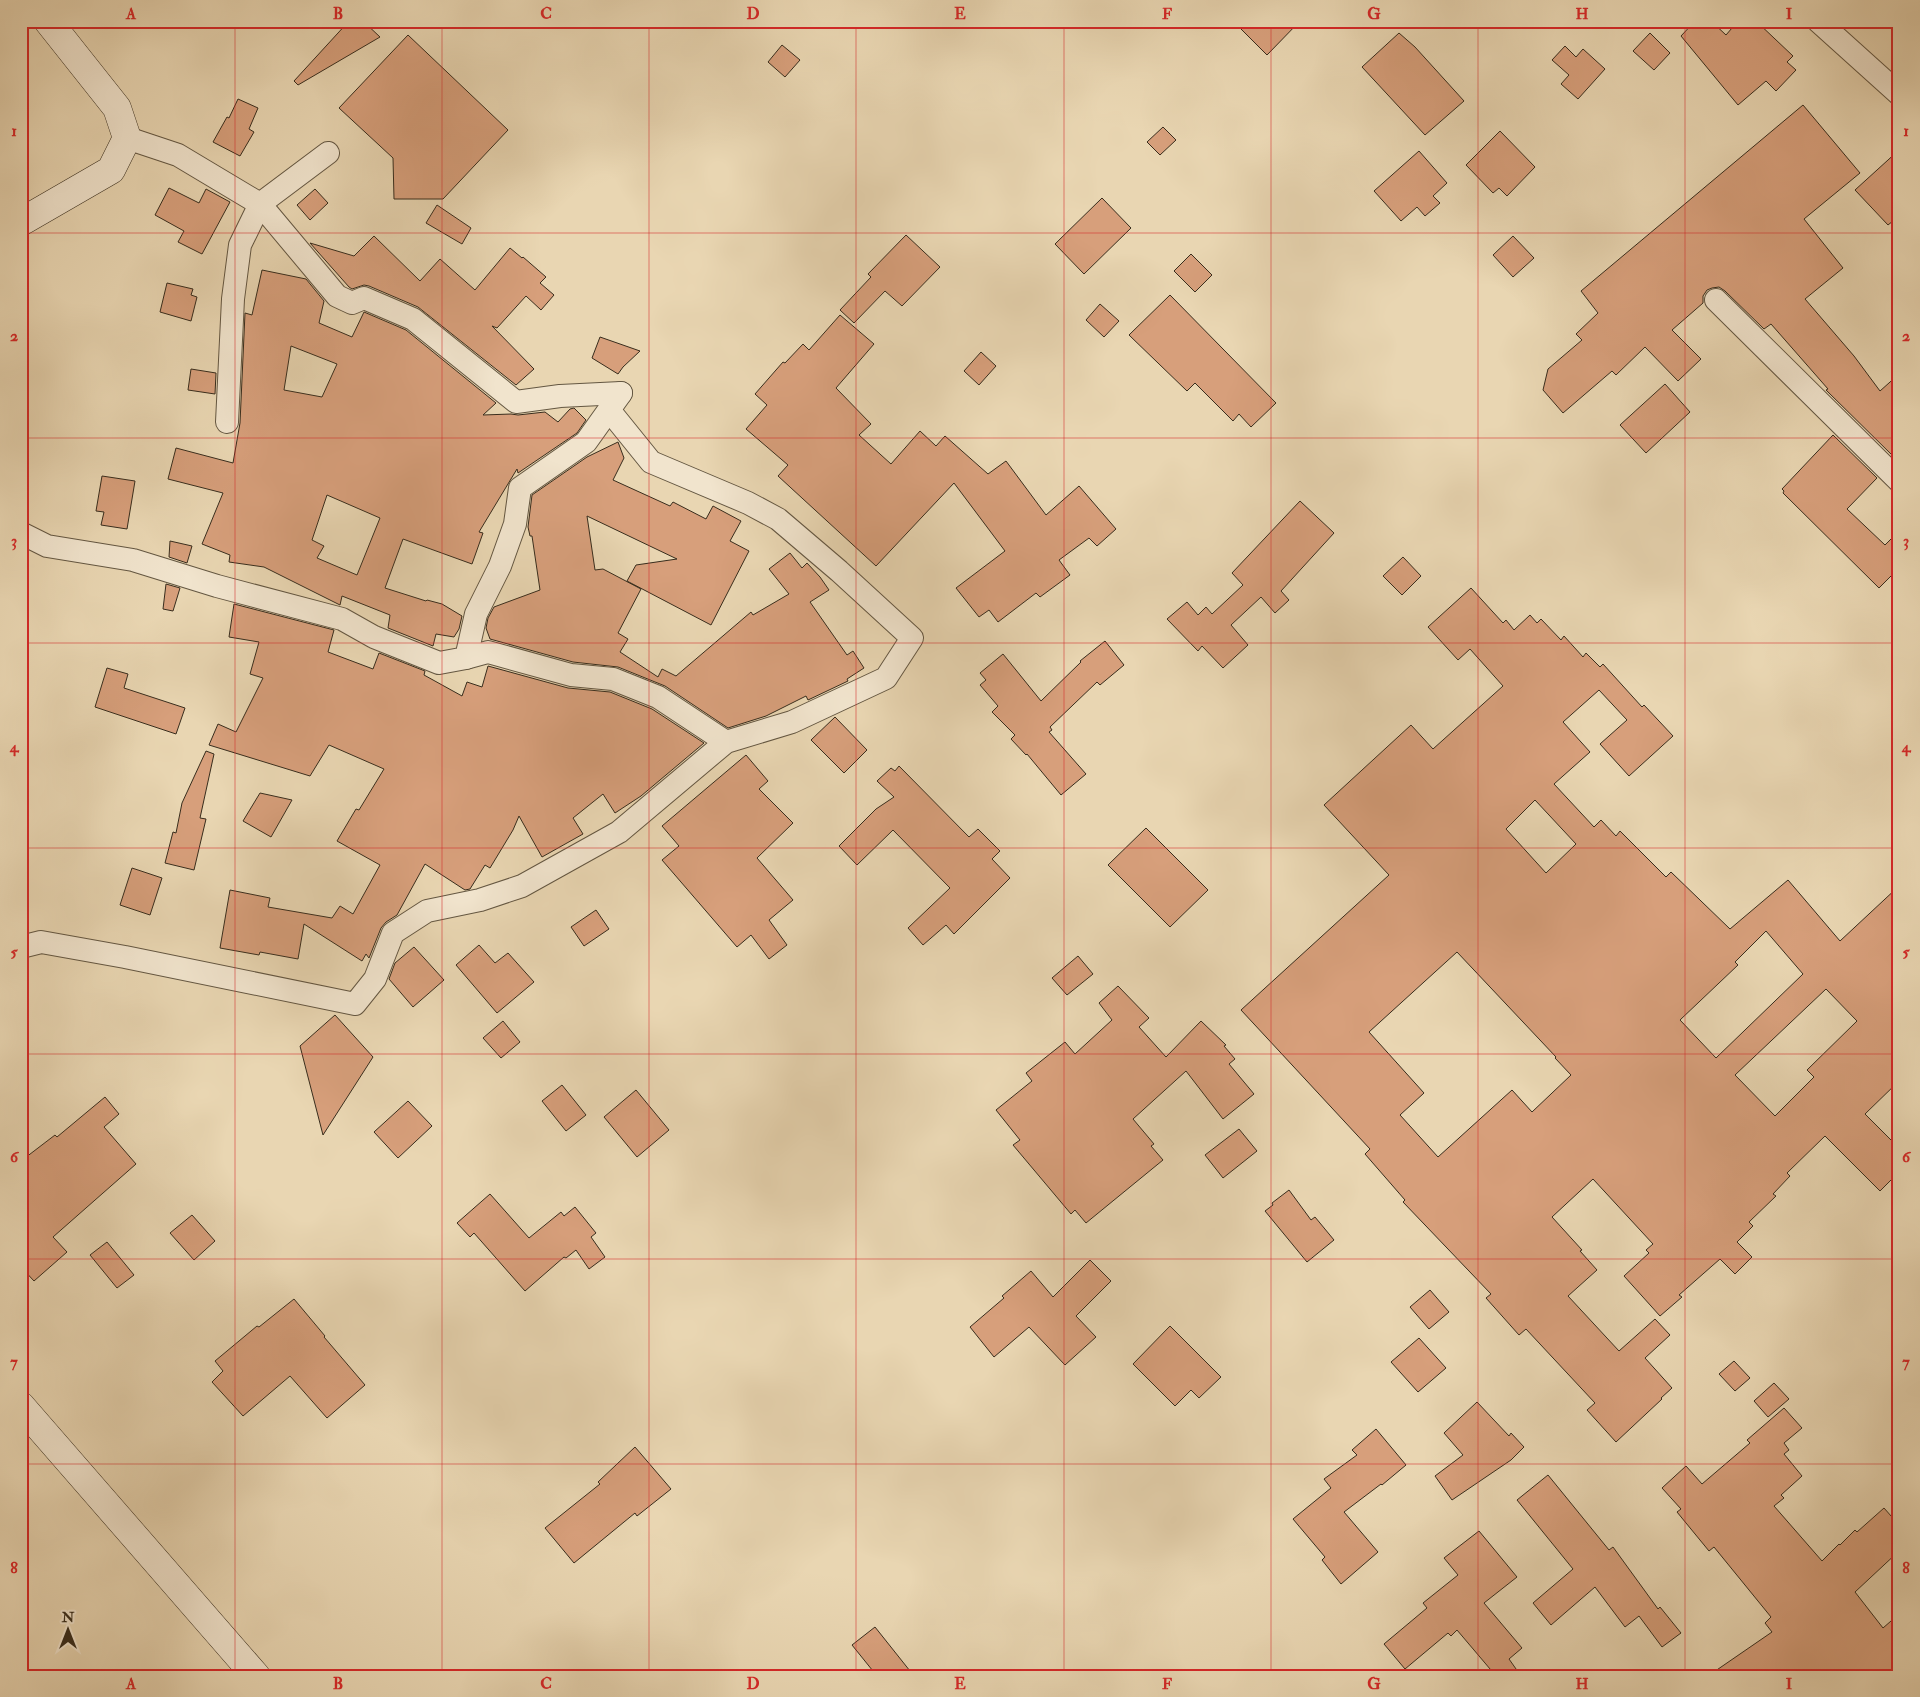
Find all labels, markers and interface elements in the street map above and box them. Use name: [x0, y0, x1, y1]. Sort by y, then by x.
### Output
text: A: [125, 4, 137, 24]
text: B: [333, 4, 343, 24]
text: C: [540, 4, 552, 24]
text: D: [746, 4, 760, 24]
text: E: [954, 4, 966, 24]
text: F: [1162, 4, 1172, 24]
text: G: [1367, 4, 1381, 24]
text: H: [1575, 4, 1589, 24]
text: I: [1786, 4, 1793, 24]
text: 1: [11, 121, 17, 141]
text: 1: [1903, 121, 1909, 141]
text: 2: [10, 326, 18, 346]
text: 2: [1902, 326, 1910, 346]
text: 3: [11, 531, 17, 551]
text: 3: [1903, 531, 1909, 551]
text: 4: [9, 737, 20, 757]
text: 4: [1901, 737, 1912, 757]
text: 5: [10, 942, 18, 962]
text: 5: [1902, 942, 1910, 962]
text: 6: [10, 1147, 20, 1167]
text: 6: [1902, 1147, 1912, 1167]
text: 7: [10, 1352, 18, 1372]
text: 7: [1902, 1352, 1910, 1372]
text: 8: [10, 1558, 18, 1578]
text: 8: [1902, 1558, 1910, 1578]
north arrow: [42, 1604, 92, 1654]
text: N: [61, 1609, 75, 1626]
text: A: [125, 1674, 137, 1694]
text: B: [333, 1674, 343, 1694]
text: C: [540, 1674, 552, 1694]
text: D: [746, 1674, 760, 1694]
text: E: [954, 1674, 966, 1694]
text: F: [1162, 1674, 1172, 1694]
text: G: [1367, 1674, 1381, 1694]
text: H: [1575, 1674, 1589, 1694]
text: I: [1786, 1674, 1793, 1694]

